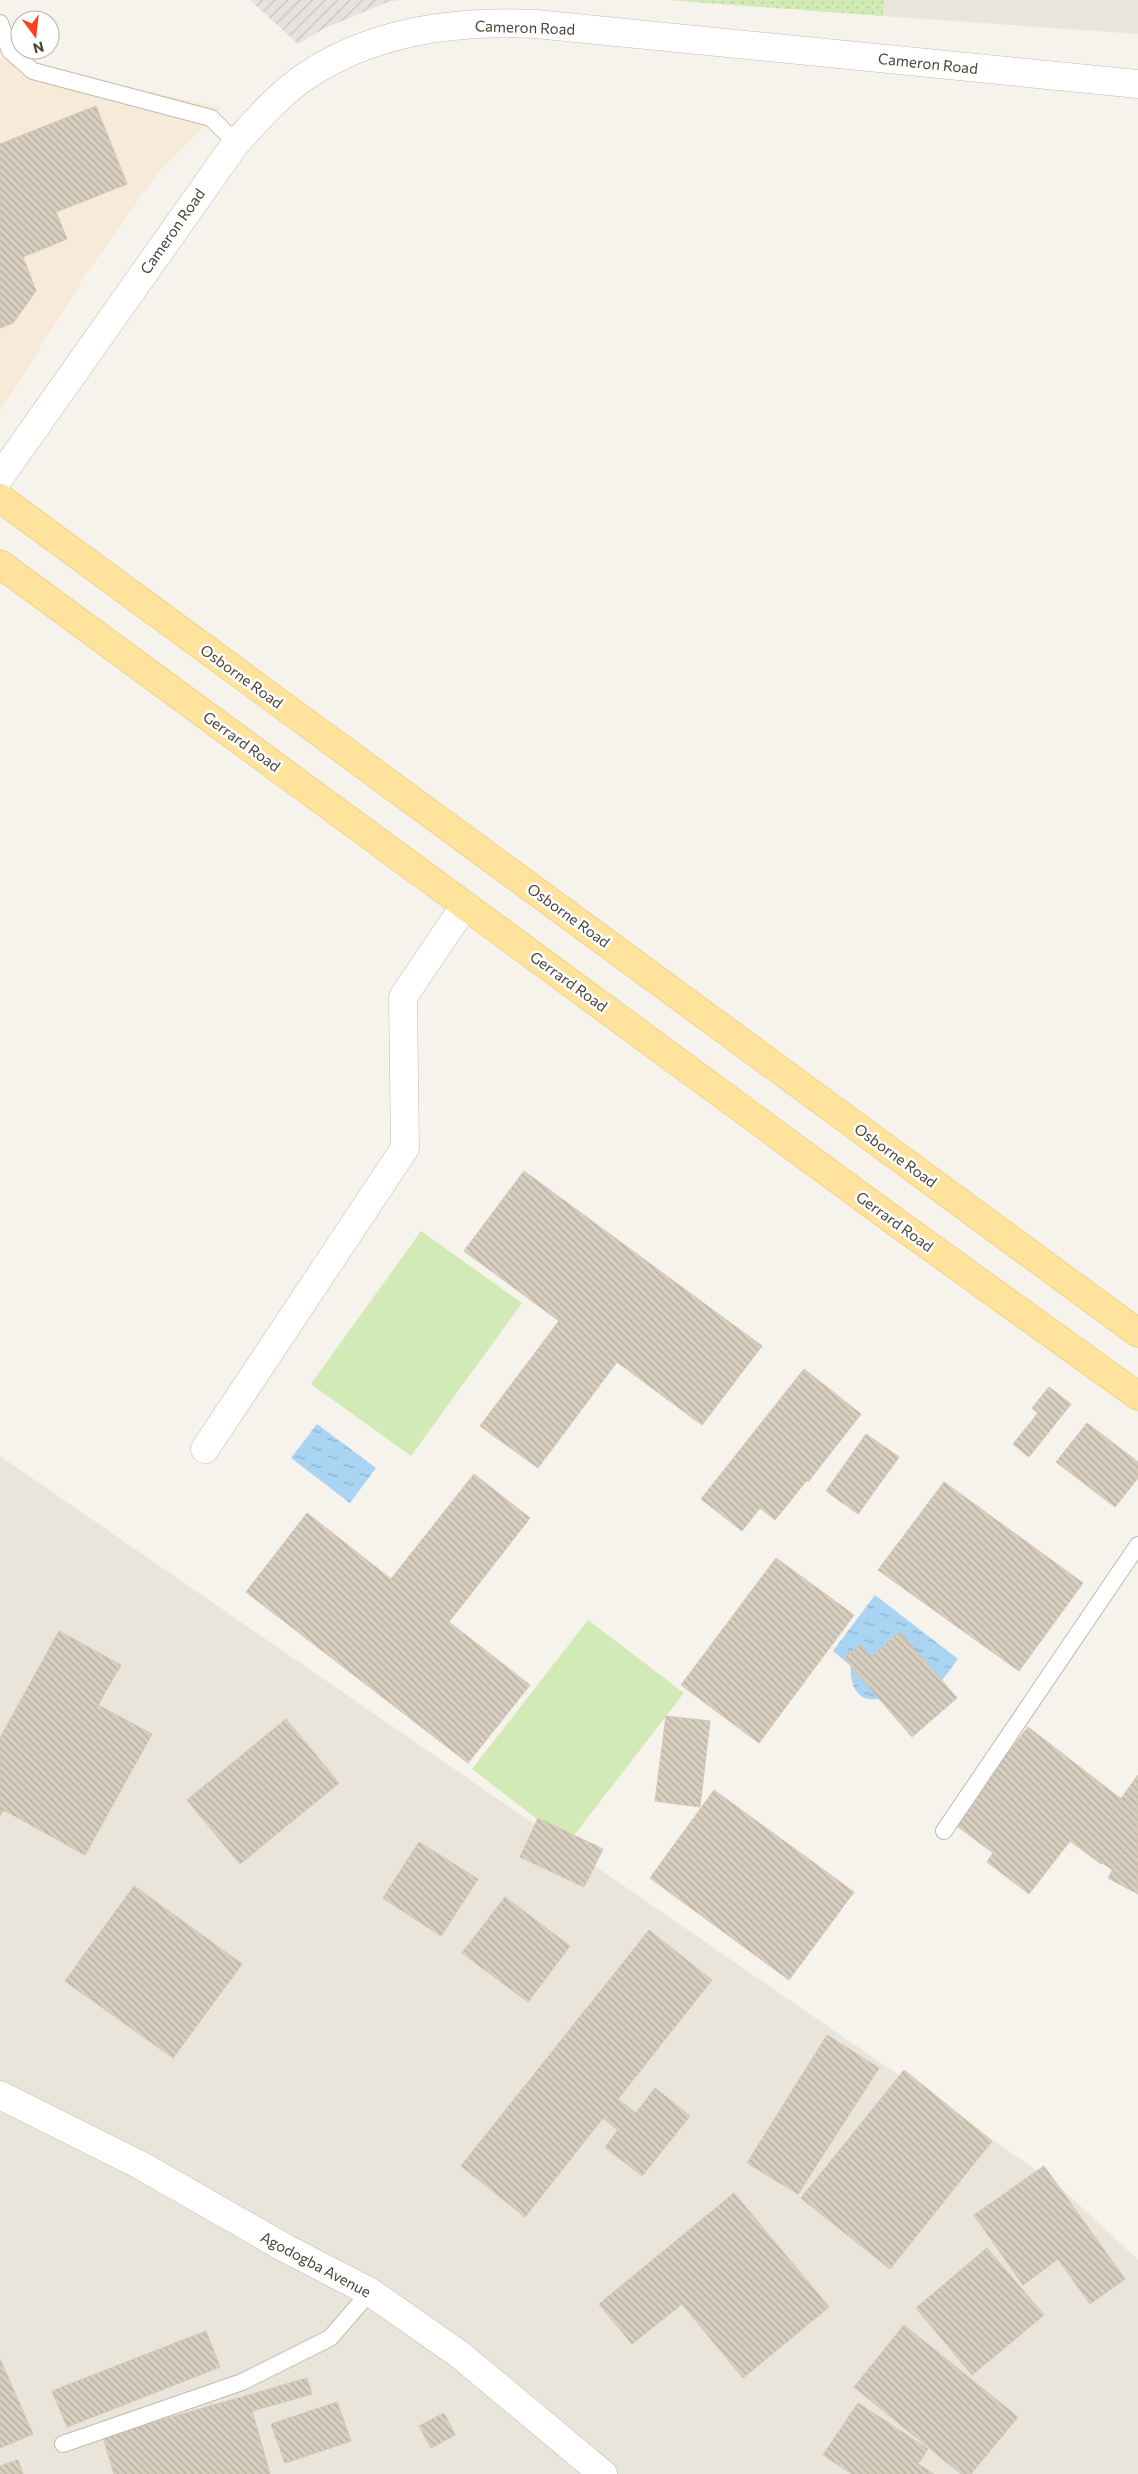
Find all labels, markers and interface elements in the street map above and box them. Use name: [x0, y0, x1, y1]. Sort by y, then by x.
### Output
north arrow: [10, 10, 60, 60]
street label: Cameron Road: [475, 16, 575, 38]
text: N: [31, 38, 46, 58]
street label: Cameron Road: [877, 49, 979, 77]
street label: Cameron Road: [136, 185, 208, 277]
street label: Osborne Road: [197, 640, 287, 712]
street label: Gerrard Road: [200, 707, 284, 775]
street label: Osborne Road: [524, 879, 614, 951]
street label: Gerrard Road: [527, 947, 611, 1015]
street label: Osborne Road: [851, 1119, 941, 1191]
street label: Gerrard Road: [853, 1187, 937, 1255]
street label: Agodogba Avenue: [258, 2227, 374, 2301]

